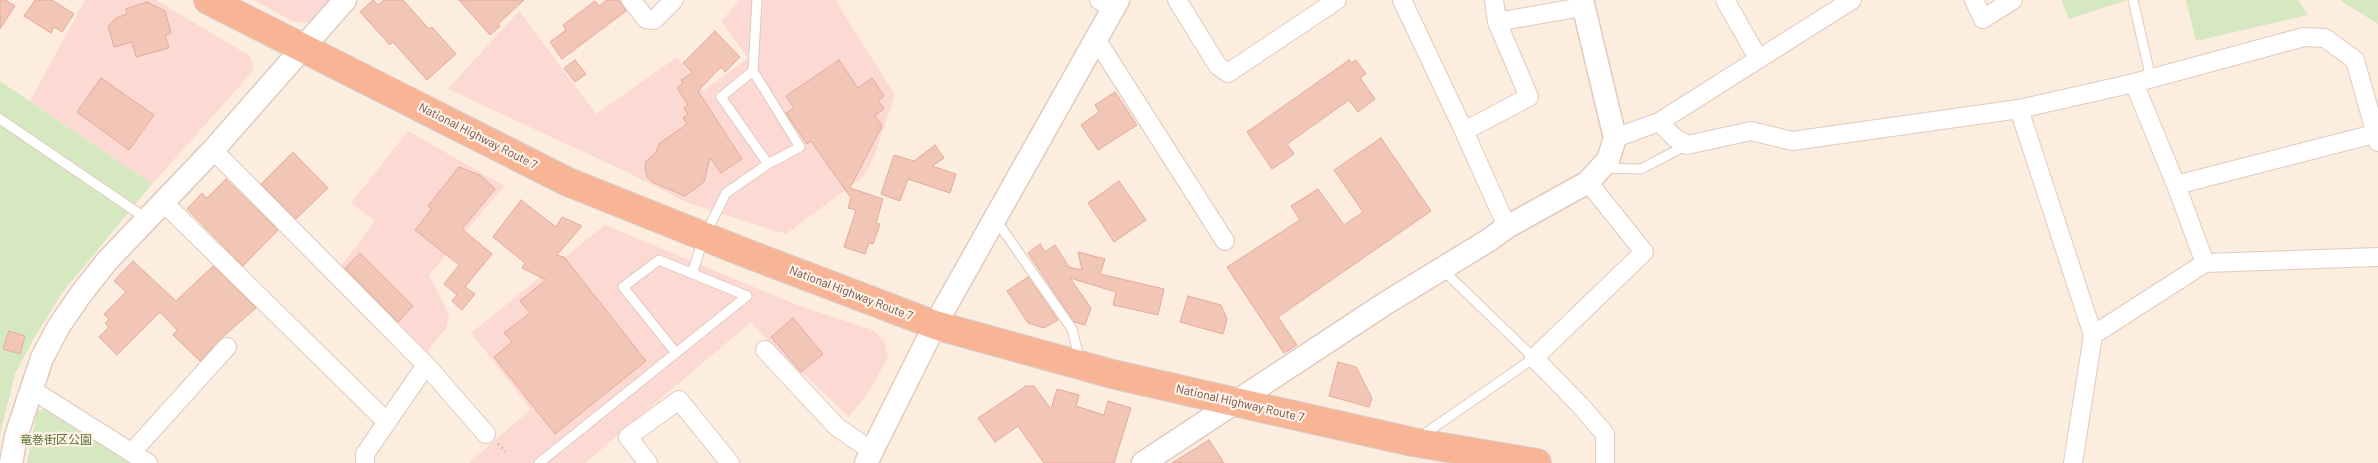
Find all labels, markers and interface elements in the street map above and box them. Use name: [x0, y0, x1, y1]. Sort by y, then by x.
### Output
street label: National Highway Route 7: [416, 100, 540, 172]
street label: National Highway Route 7: [787, 263, 915, 323]
street label: National Highway Route 7: [1175, 381, 1305, 425]
park label: 竜巻街区公園: [20, 433, 92, 447]

